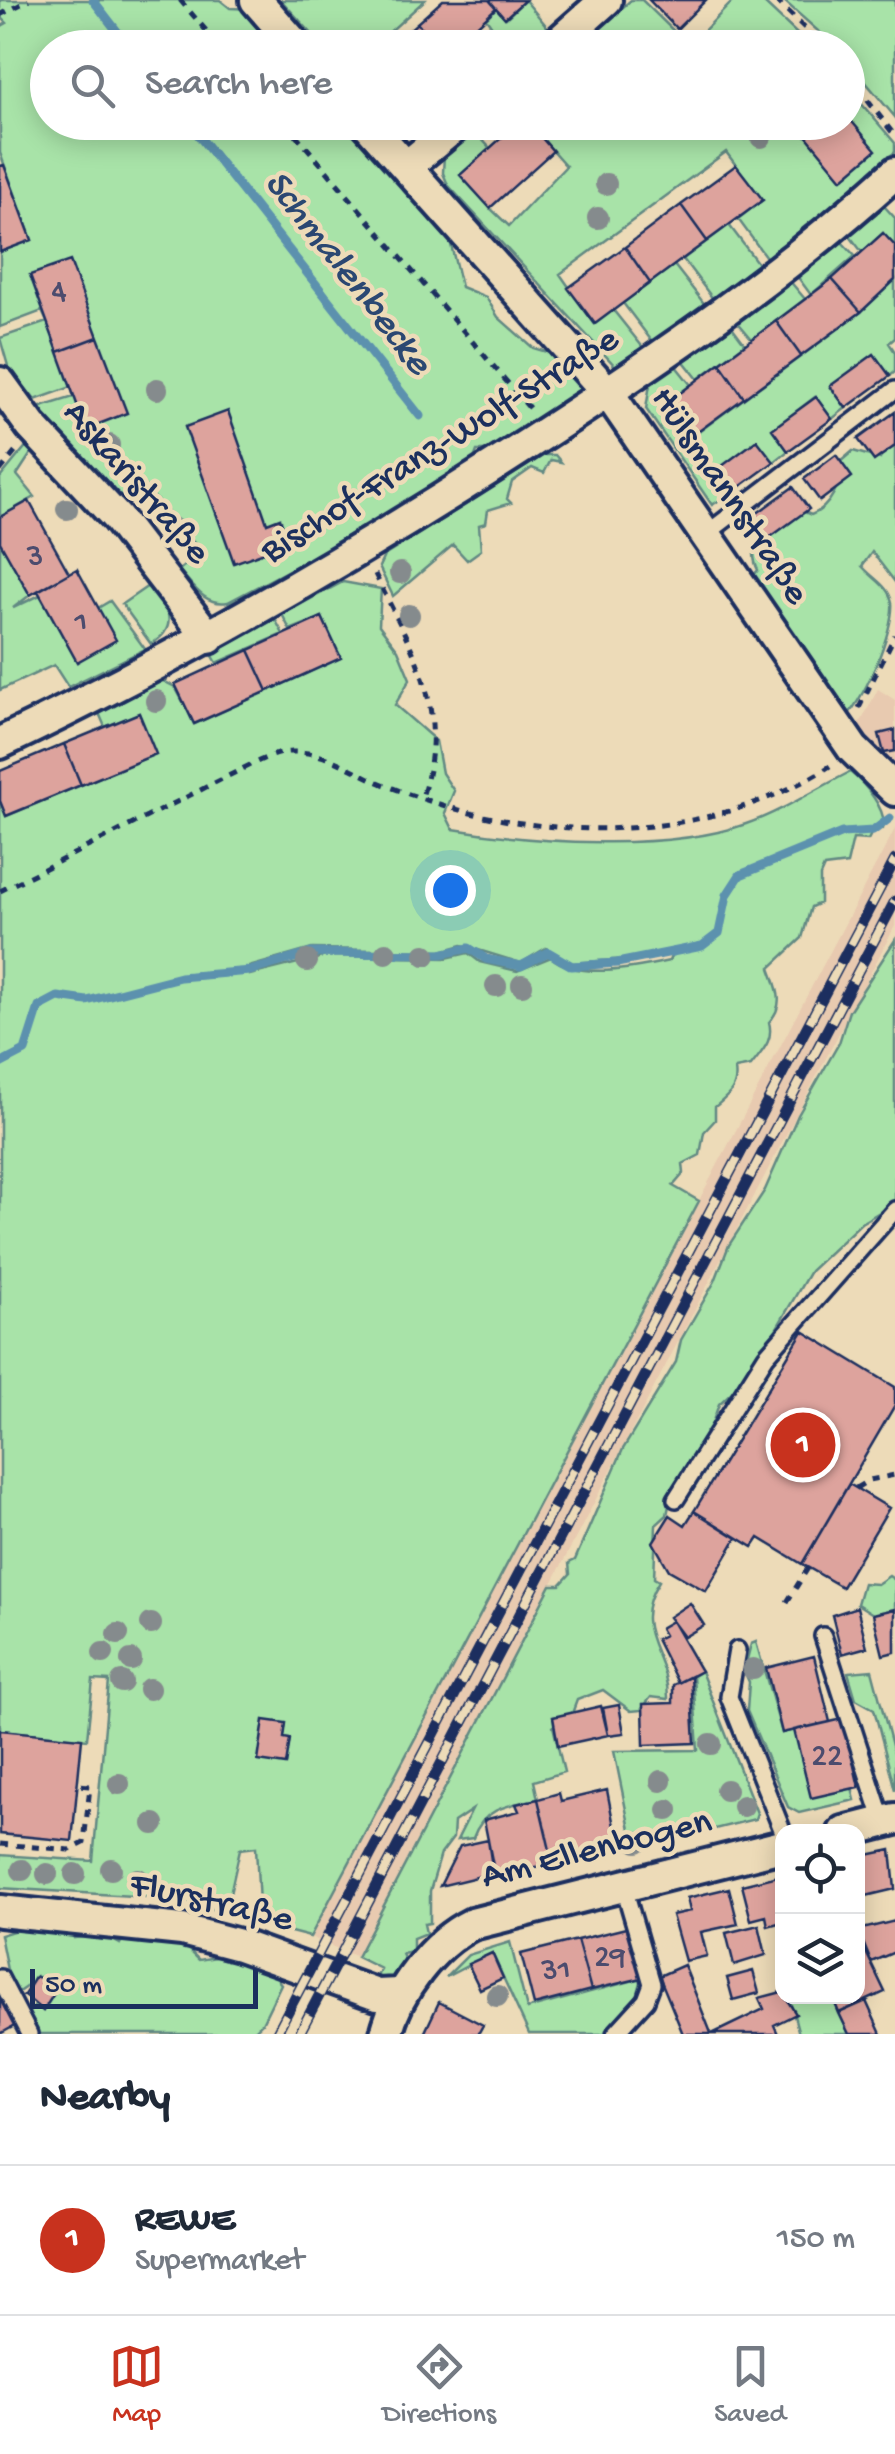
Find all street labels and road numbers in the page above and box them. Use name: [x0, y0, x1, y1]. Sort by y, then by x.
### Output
street label: Bischof-Franz-Wolf-Straße: [253, 319, 628, 576]
street label: Hülsmannstraße: [639, 380, 817, 614]
street label: Askaristraße: [52, 393, 218, 575]
street label: Am Ellenbogen: [477, 1801, 717, 1901]
street label: Flurstraße: [124, 1864, 297, 1944]

